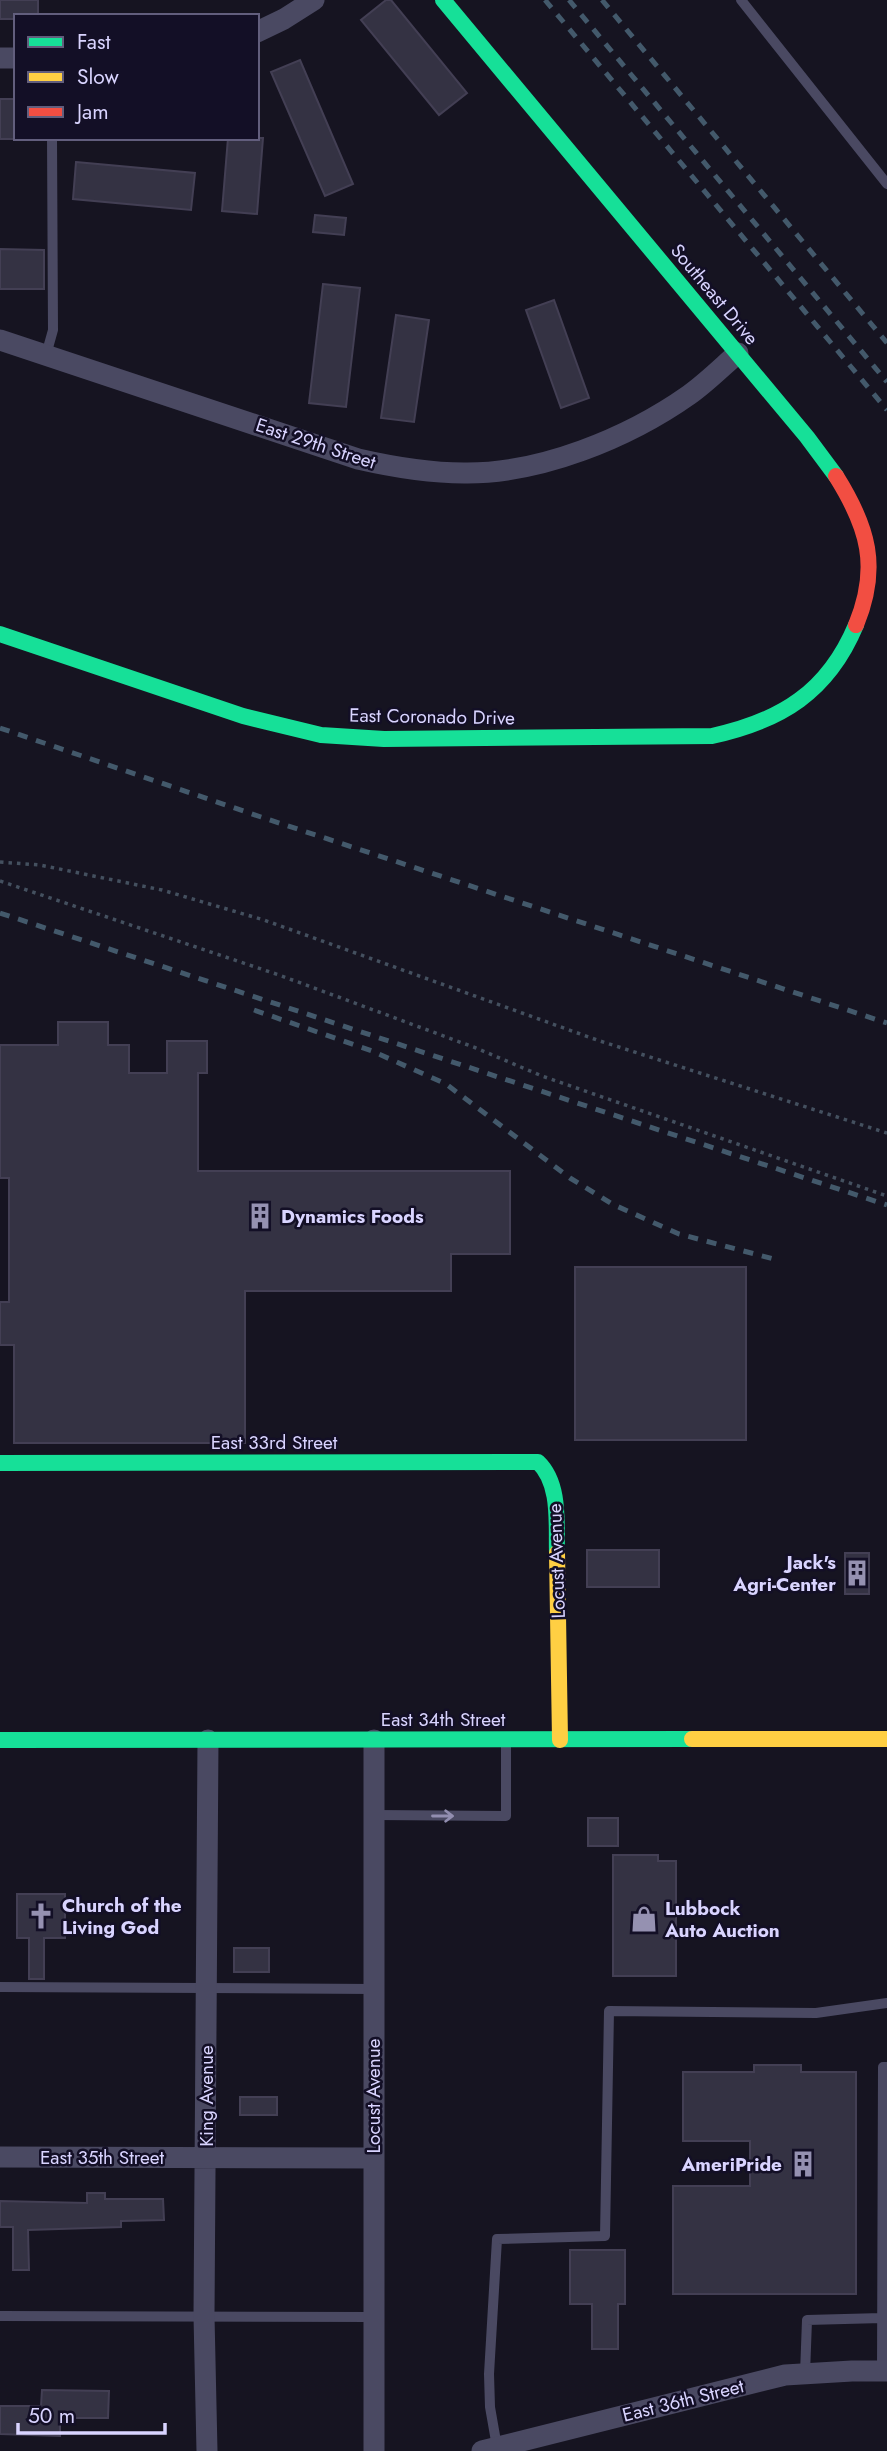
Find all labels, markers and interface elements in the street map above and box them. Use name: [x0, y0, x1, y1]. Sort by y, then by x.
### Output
legend: [14, 14, 259, 140]
text: Fast: [77, 27, 110, 57]
text: Slow: [77, 62, 119, 92]
text: Jam: [74, 97, 109, 127]
street label: Southeast Drive: [664, 238, 765, 351]
street label: East 29th Street: [252, 411, 380, 476]
street label: East Coronado Drive: [349, 702, 515, 731]
building icon: Dynamics Foods: [245, 1201, 275, 1231]
place label: Dynamics Foods: [281, 1203, 424, 1230]
street label: East 33rd Street: [211, 1429, 338, 1456]
street label: Locust Avenue: [541, 1503, 572, 1619]
place label: Jack's Agri-Center: [732, 1549, 836, 1598]
building icon: Jack's Agri-Center: [842, 1558, 872, 1588]
street label: East 34th Street: [381, 1706, 506, 1733]
one-way arrow: [431, 1809, 454, 1823]
place label: Church of the Living God: [62, 1892, 182, 1941]
place label: Lubbock Auto Auction: [664, 1895, 780, 1944]
church icon: Church of the Living God: [26, 1901, 56, 1931]
shop icon: Lubbock Auto Auction: [629, 1904, 659, 1934]
street label: Locust Avenue: [360, 2038, 387, 2154]
street label: King Avenue: [193, 2045, 220, 2147]
street label: East 35th Street: [40, 2144, 165, 2171]
building icon: AmeriPride: [788, 2149, 818, 2179]
place label: AmeriPride: [680, 2151, 782, 2178]
street label: East 36th Street: [619, 2372, 747, 2429]
scale bar: [18, 2392, 164, 2436]
text: 50 m: [28, 2401, 75, 2431]

